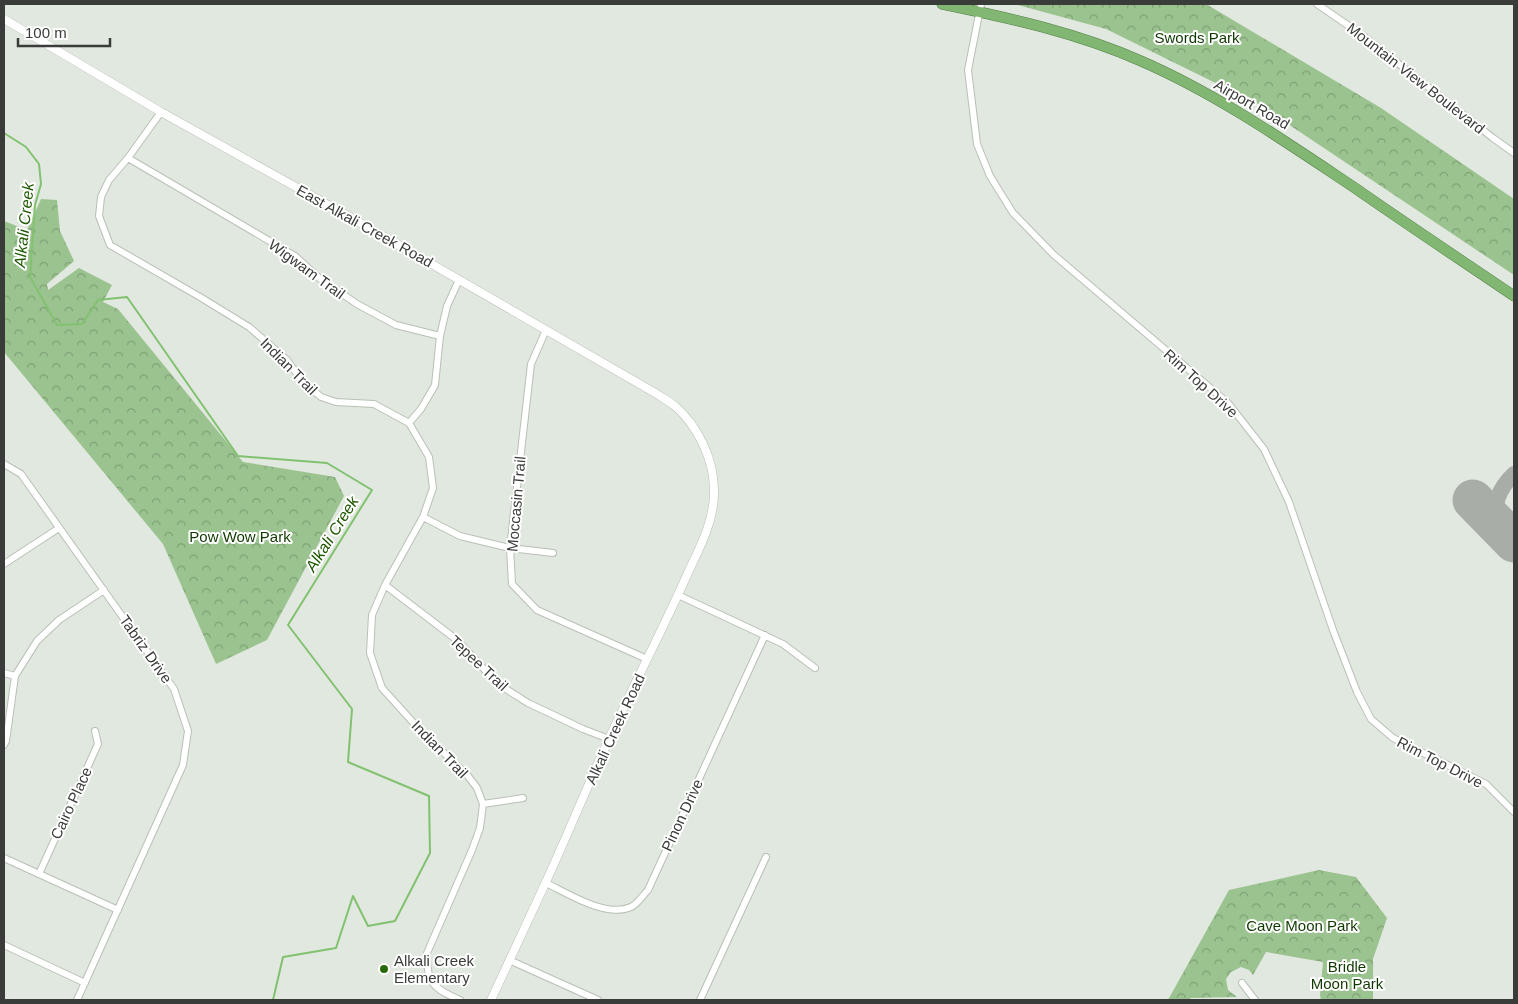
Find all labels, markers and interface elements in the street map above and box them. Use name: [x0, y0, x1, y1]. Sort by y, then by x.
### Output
scale bar: [18, 15, 110, 47]
street label: Mountain View Boulevard: [1344, 19, 1488, 137]
text: 100 m: [25, 24, 67, 41]
park label: Swords Park: [1154, 29, 1240, 46]
street label: Airport Road: [1211, 76, 1293, 132]
water label: Alkali Creek: [11, 181, 37, 269]
street label: East Alkali Creek Road: [294, 181, 436, 271]
street label: Wigwam Trail: [266, 236, 348, 302]
street label: Indian Trail: [257, 334, 321, 398]
street label: Rim Top Drive: [1160, 345, 1242, 421]
street label: Moccasin Trail: [503, 456, 529, 552]
water label: Alkali Creek: [302, 492, 362, 576]
park label: Pow Wow Park: [189, 528, 291, 545]
street label: Tabriz Drive: [116, 612, 176, 686]
street label: Tepee Trail: [446, 632, 512, 694]
street label: Alkali Creek Road: [582, 671, 648, 787]
street label: Indian Trail: [408, 717, 472, 781]
street label: Rim Top Drive: [1394, 733, 1486, 791]
street label: Cairo Place: [47, 764, 95, 842]
street label: Pinon Drive: [658, 776, 706, 854]
park label: Cave Moon Park: [1246, 917, 1358, 934]
place label: Alkali Creek Elementary: [394, 952, 475, 986]
park label: Bridle Moon Park: [1311, 958, 1384, 992]
marker: Alkali Creek Elementary: [378, 963, 390, 975]

